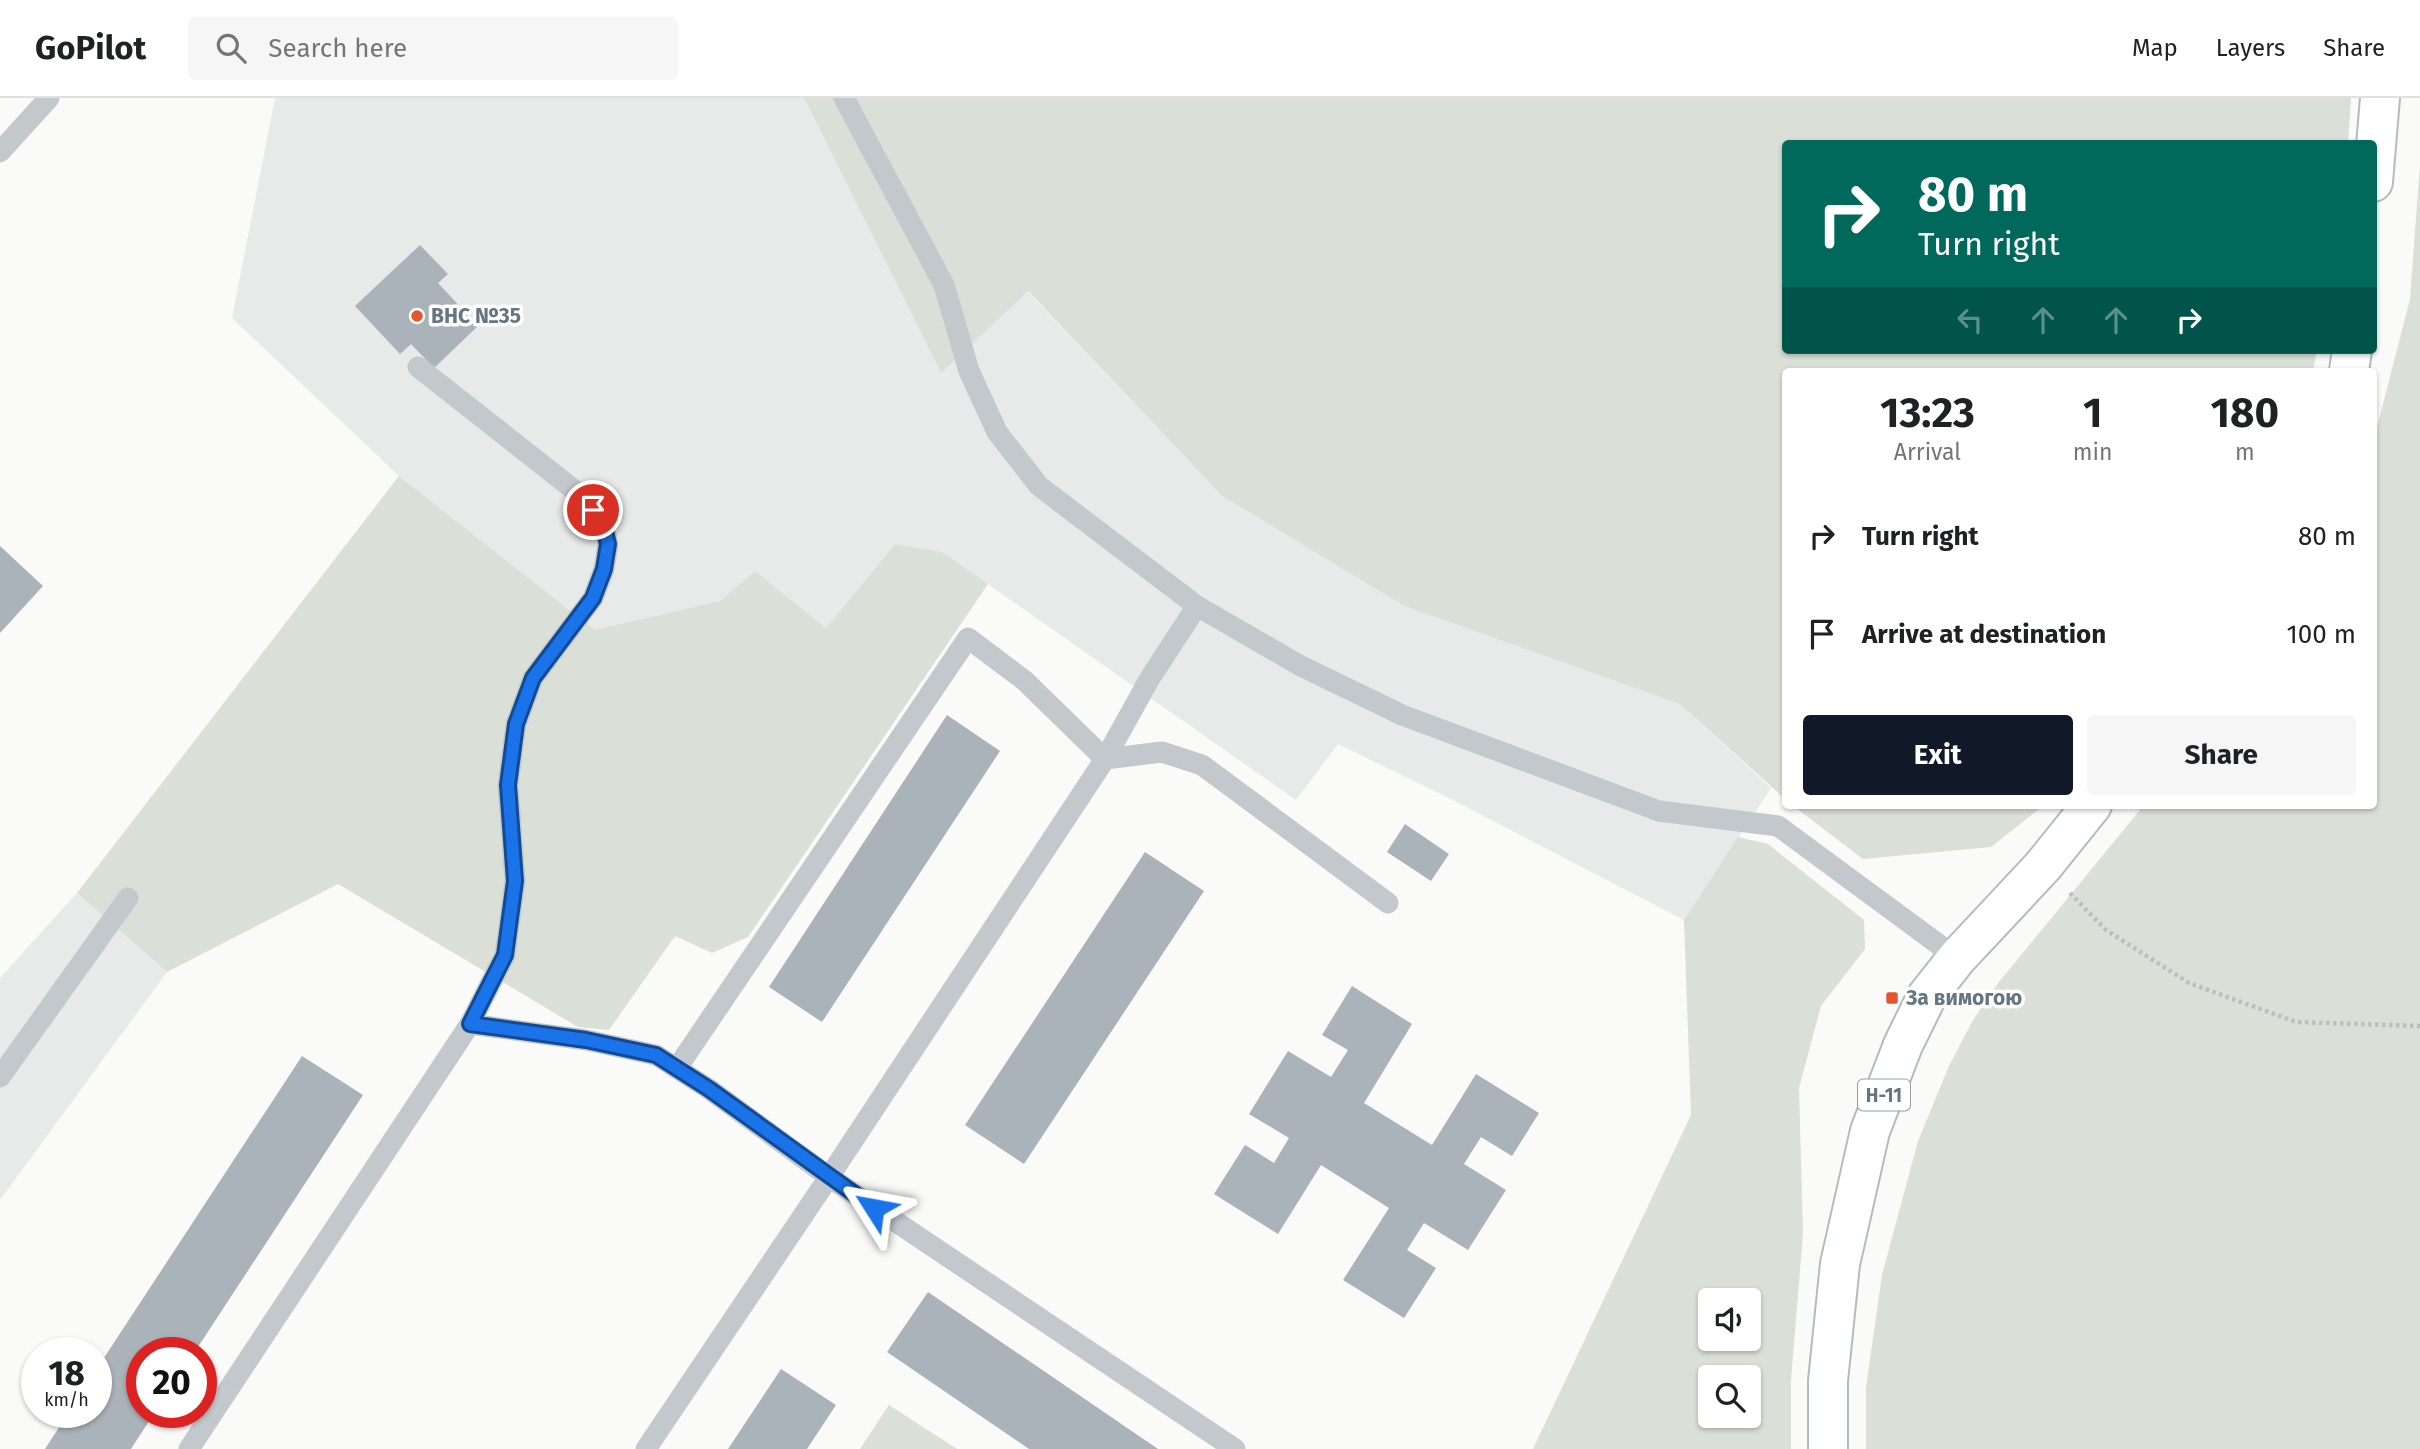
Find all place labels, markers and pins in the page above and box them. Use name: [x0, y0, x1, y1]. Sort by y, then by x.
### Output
place label: ВНС №35: [431, 303, 521, 329]
marker: ВНС №35: [409, 308, 425, 324]
pin: [563, 480, 623, 540]
place label: За вимогою: [1905, 985, 2022, 1011]
marker: За вимогою: [1884, 990, 1900, 1006]

